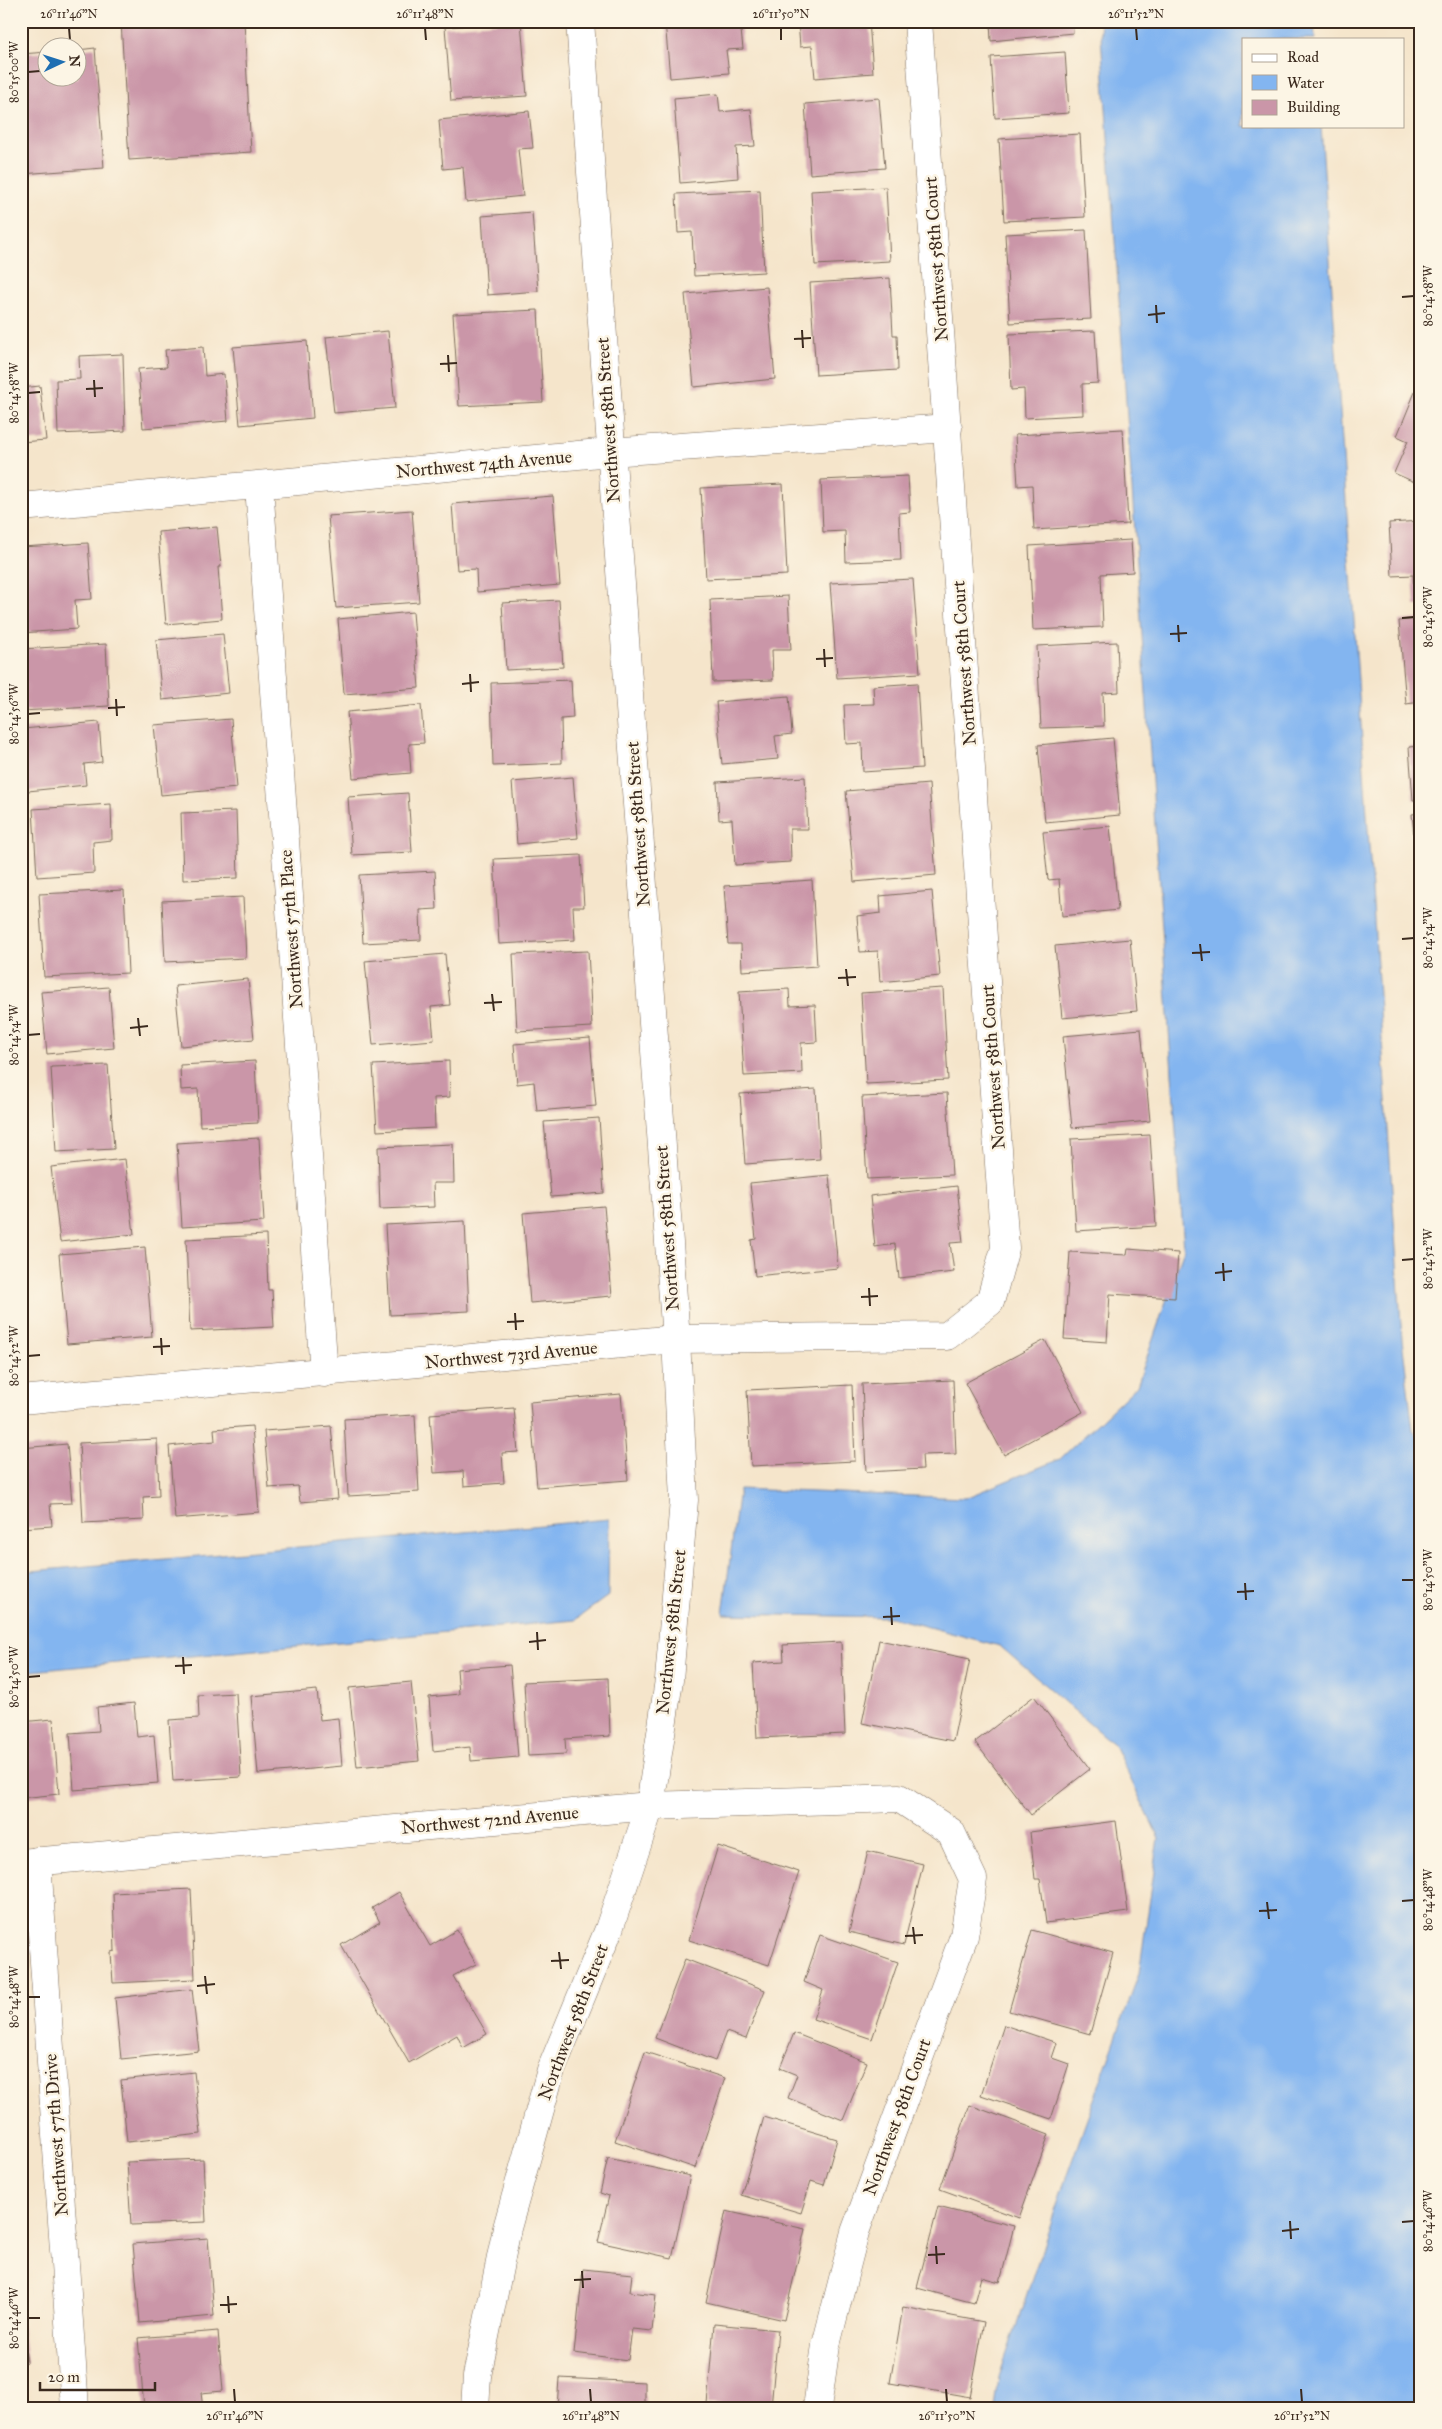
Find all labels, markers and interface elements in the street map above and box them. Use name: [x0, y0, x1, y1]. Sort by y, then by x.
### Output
text: 26°11'46"N: [40, 7, 98, 21]
text: 26°11'48"N: [396, 7, 454, 21]
text: 26°11'50"N: [752, 7, 810, 21]
text: 26°11'52"N: [1108, 7, 1164, 21]
north arrow: [38, 38, 88, 88]
legend: [1242, 38, 1404, 128]
text: 80°15'00"W: [7, 40, 21, 103]
text: Road: [1287, 48, 1319, 66]
text: N: [66, 55, 83, 68]
text: Water: [1287, 74, 1324, 92]
text: Building: [1287, 98, 1341, 116]
street label: Northwest 58th Court: [919, 175, 953, 342]
text: 80°14'58"W: [1421, 265, 1435, 327]
street label: Northwest 58th Street: [591, 336, 625, 504]
text: 80°14'58"W: [7, 362, 21, 424]
street label: Northwest 74th Avenue: [395, 445, 573, 483]
street label: Northwest 58th Court: [947, 579, 981, 746]
text: 80°14'56"W: [1421, 586, 1435, 647]
text: 80°14'56"W: [7, 683, 21, 744]
street label: Northwest 58th Street: [621, 740, 655, 908]
street label: Northwest 57th Place: [274, 849, 308, 1009]
text: 80°14'54"W: [1421, 907, 1435, 969]
street label: Northwest 58th Court: [976, 983, 1010, 1150]
text: 80°14'54"W: [7, 1004, 21, 1066]
street label: Northwest 58th Street: [650, 1144, 684, 1312]
text: 80°14'52"W: [1421, 1228, 1435, 1289]
text: 80°14'52"W: [7, 1325, 21, 1386]
street label: Northwest 73rd Avenue: [424, 1336, 598, 1374]
street label: Northwest 58th Street: [651, 1548, 691, 1716]
text: 80°14'50"W: [1421, 1549, 1435, 1611]
text: 80°14'50"W: [7, 1646, 21, 1708]
street label: Northwest 72nd Avenue: [400, 1801, 580, 1839]
text: 80°14'48"W: [1421, 1868, 1435, 1931]
street label: Northwest 58th Street: [533, 1940, 613, 2103]
text: 80°14'48"W: [7, 1965, 21, 2028]
street label: Northwest 58th Court: [858, 2035, 936, 2198]
street label: Northwest 57th Drive: [39, 2053, 73, 2217]
text: 80°14'46"W: [1421, 2189, 1435, 2252]
text: 80°14'46"W: [7, 2286, 21, 2349]
scale bar: [40, 2359, 155, 2391]
text: 20 m: [48, 2368, 80, 2386]
text: 26°11'46"N: [206, 2409, 264, 2423]
text: 26°11'48"N: [562, 2409, 620, 2423]
text: 26°11'50"N: [918, 2409, 976, 2423]
text: 26°11'52"N: [1274, 2409, 1330, 2423]

